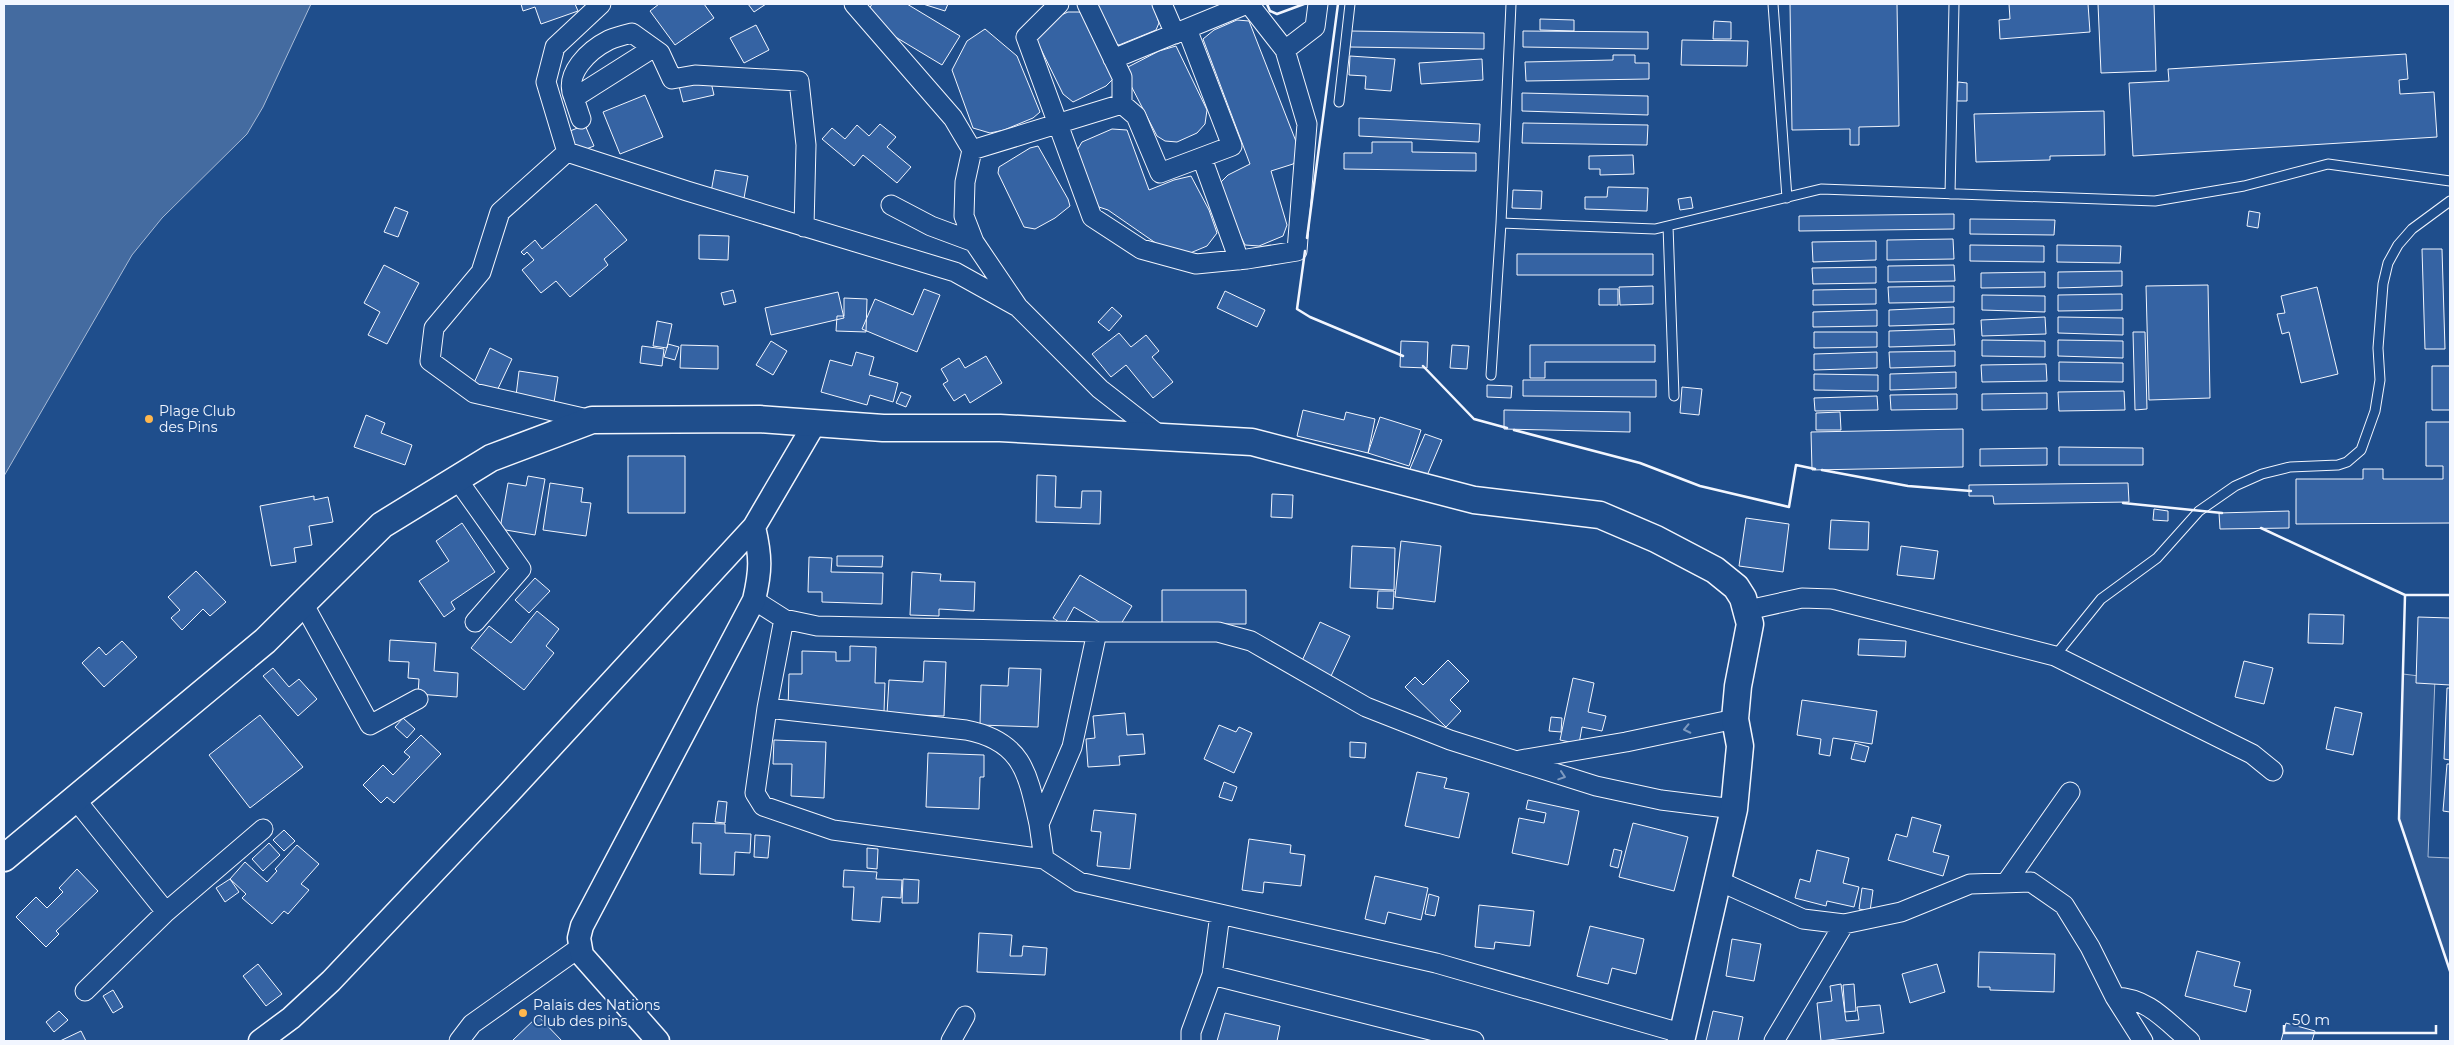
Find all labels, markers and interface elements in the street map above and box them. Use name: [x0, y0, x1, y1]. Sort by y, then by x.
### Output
place label: Plage Club des Pins: [159, 402, 235, 436]
marker: Plage Club des Pins: [143, 413, 155, 425]
one-way arrow: [1683, 723, 1692, 734]
one-way arrow: [1558, 770, 1566, 780]
place label: Palais des Nations Club des pins: [533, 996, 660, 1030]
scale bar: [2284, 1002, 2436, 1034]
marker: Palais des Nations Club des pins: [517, 1007, 529, 1019]
text: 50 m: [2292, 1010, 2330, 1029]

